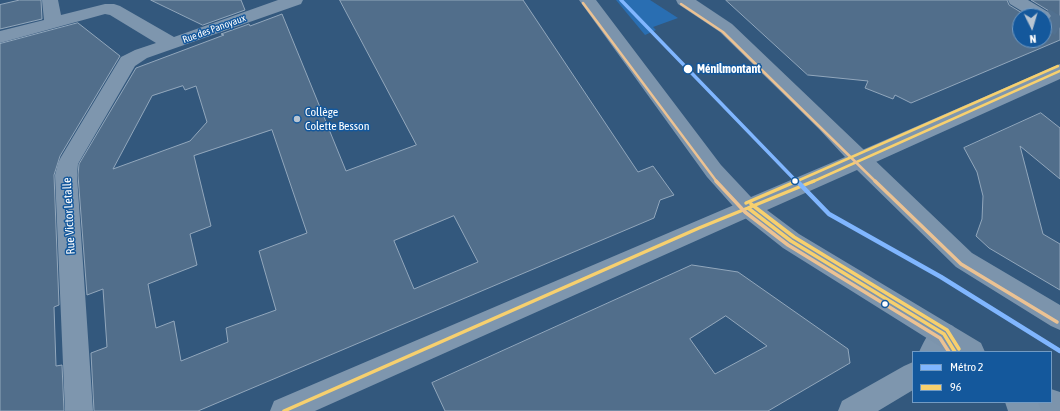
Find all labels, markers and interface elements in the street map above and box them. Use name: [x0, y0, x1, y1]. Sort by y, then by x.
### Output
north arrow: [1012, 8, 1052, 48]
street label: Rue des Panoyaux: [181, 12, 247, 46]
text: N: [1029, 33, 1037, 45]
place label: Ménilmontant: [697, 62, 761, 76]
marker: Ménilmontant: [682, 63, 694, 75]
place label: Collège Colette Besson: [305, 105, 369, 133]
marker: Collège Colette Besson: [292, 114, 302, 124]
unlabelled marker: [790, 176, 800, 186]
street label: Rue Victor Letalle: [60, 177, 78, 255]
unlabelled marker: [880, 299, 890, 309]
legend: [912, 351, 1052, 403]
text: Métro 2: [950, 360, 983, 374]
text: 96: [950, 380, 961, 394]

